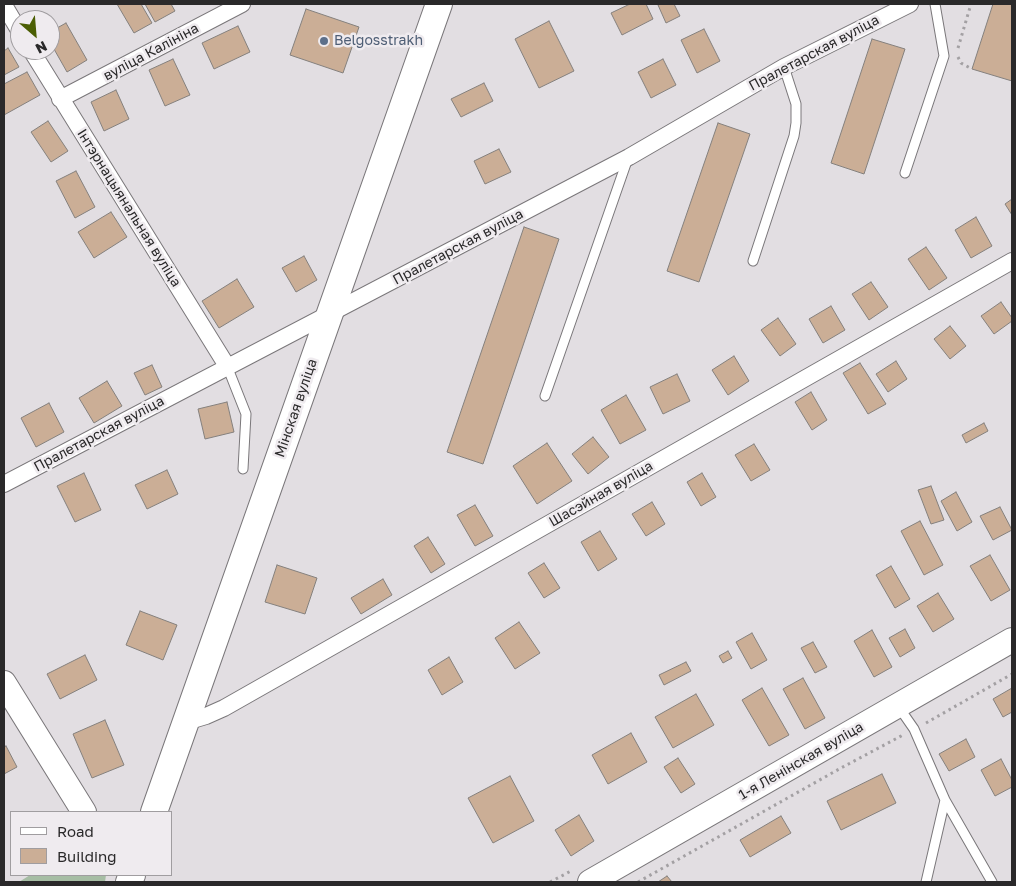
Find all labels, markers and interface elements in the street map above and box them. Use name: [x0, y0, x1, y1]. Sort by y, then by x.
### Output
north arrow: [10, 10, 60, 60]
street label: Пралетарская вуліца: [746, 12, 882, 94]
street label: вуліца Калініна: [100, 20, 202, 84]
place label: Belgosstrakh: [334, 33, 423, 49]
marker: Belgosstrakh: [318, 35, 330, 47]
text: N: [33, 38, 50, 58]
street label: Інтэрнацыянальная вуліца: [73, 126, 185, 290]
street label: Пралетарская вуліца: [390, 206, 526, 288]
street label: Мінская вуліца: [271, 357, 321, 459]
street label: Пралетарская вуліца: [31, 393, 167, 475]
street label: Шасэйная вуліца: [546, 457, 656, 531]
street label: 1-я Ленінская вуліца: [736, 718, 866, 804]
legend: [10, 811, 172, 876]
text: Road: [57, 822, 94, 840]
text: Building: [57, 847, 117, 865]

